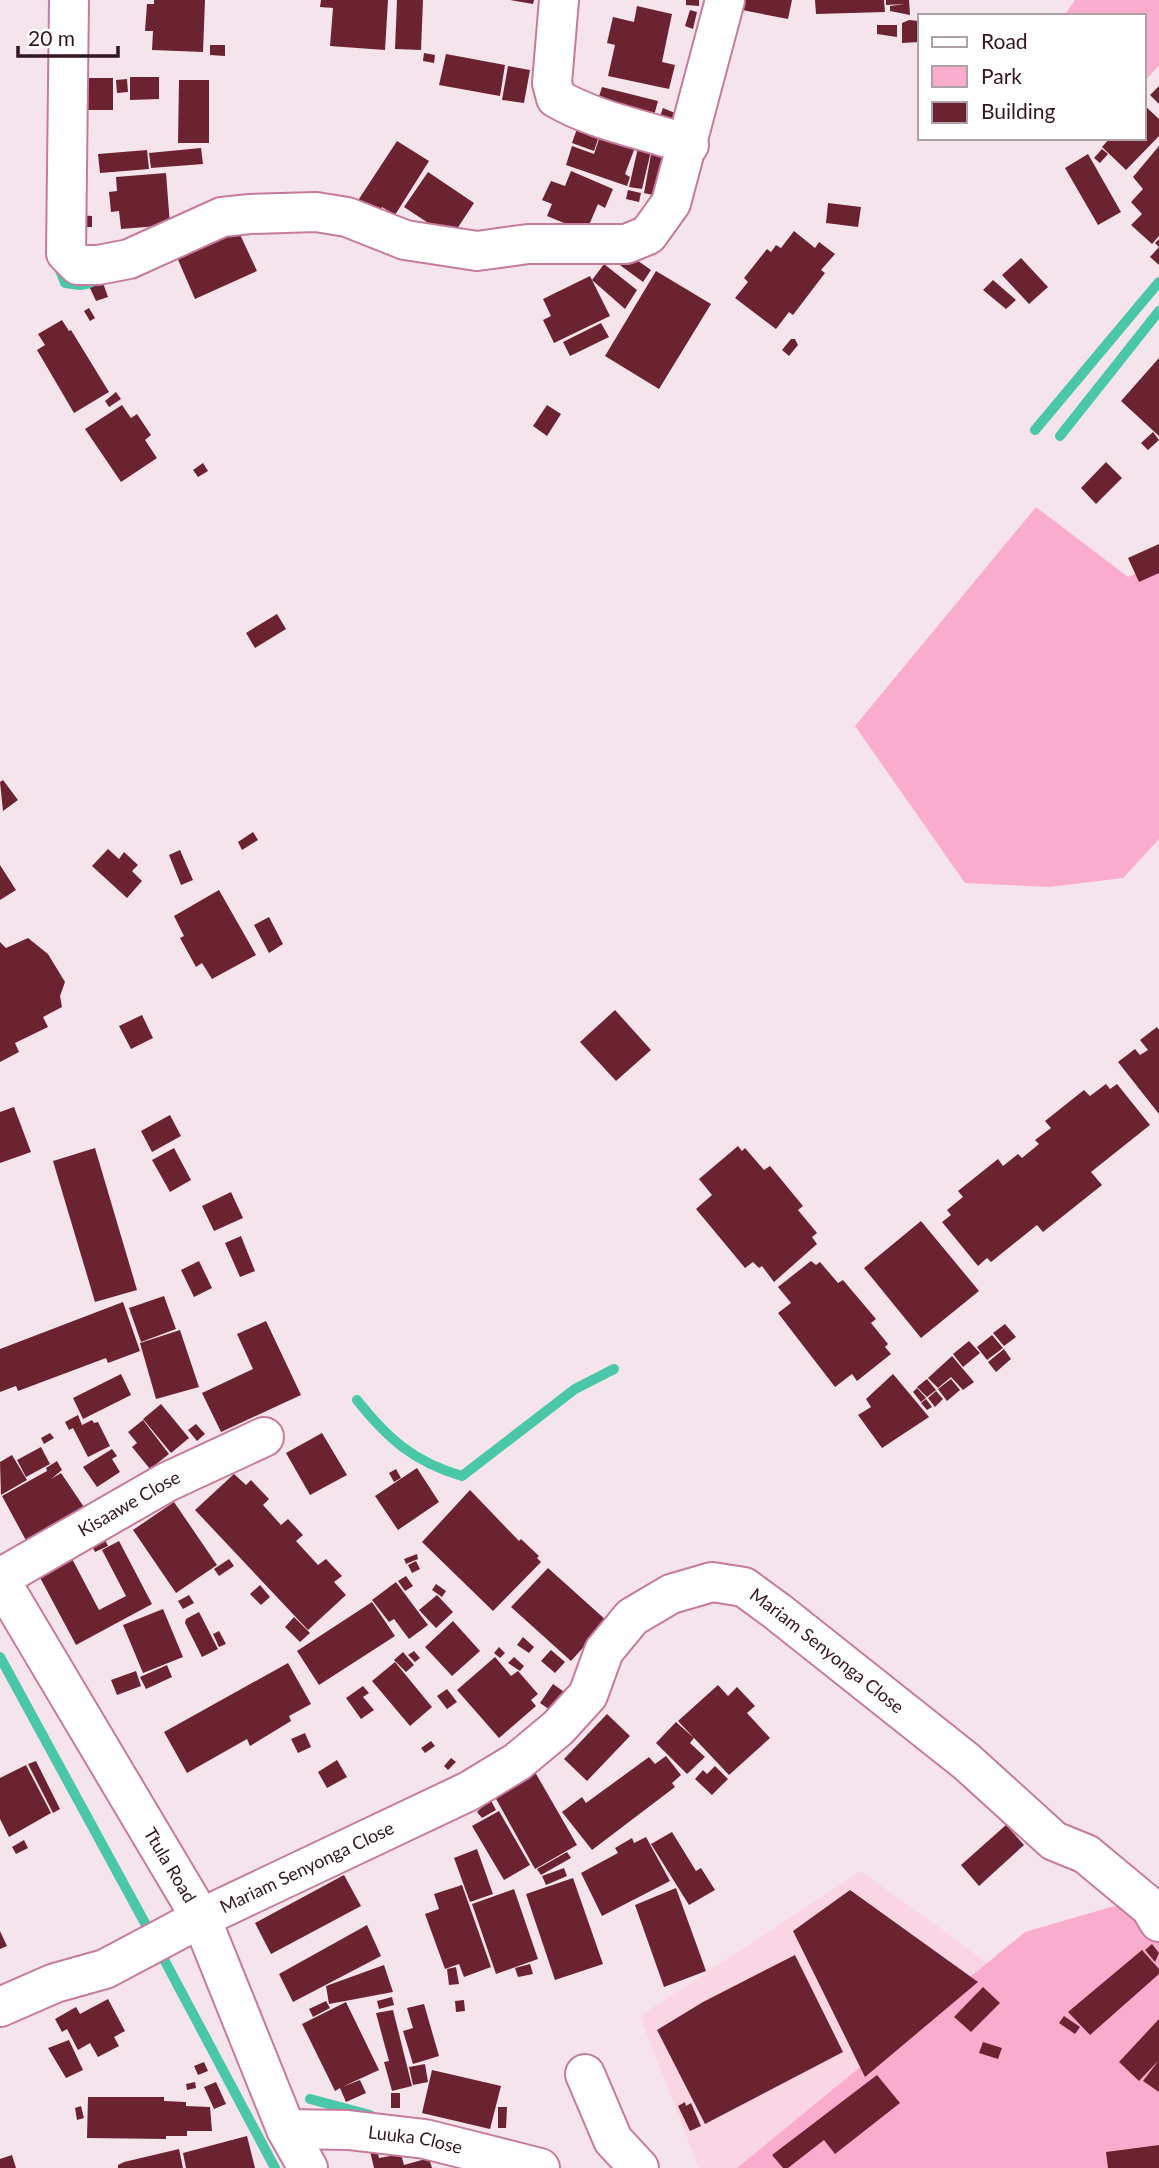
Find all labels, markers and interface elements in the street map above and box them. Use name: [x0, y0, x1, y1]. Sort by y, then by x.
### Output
scale bar: [18, 14, 117, 58]
legend: [918, 14, 1145, 140]
text: 20 m: [28, 25, 75, 50]
text: Road: [981, 28, 1028, 53]
text: Park: [981, 63, 1022, 88]
text: Building: [981, 98, 1056, 123]
street label: Kisaawe Close: [74, 1466, 183, 1541]
street label: Mariam Senyonga Close: [746, 1583, 909, 1718]
street label: Mariam Senyonga Close: [216, 1816, 397, 1917]
street label: Ttula Road: [140, 1823, 201, 1906]
street label: Luuka Close: [367, 2120, 465, 2158]

